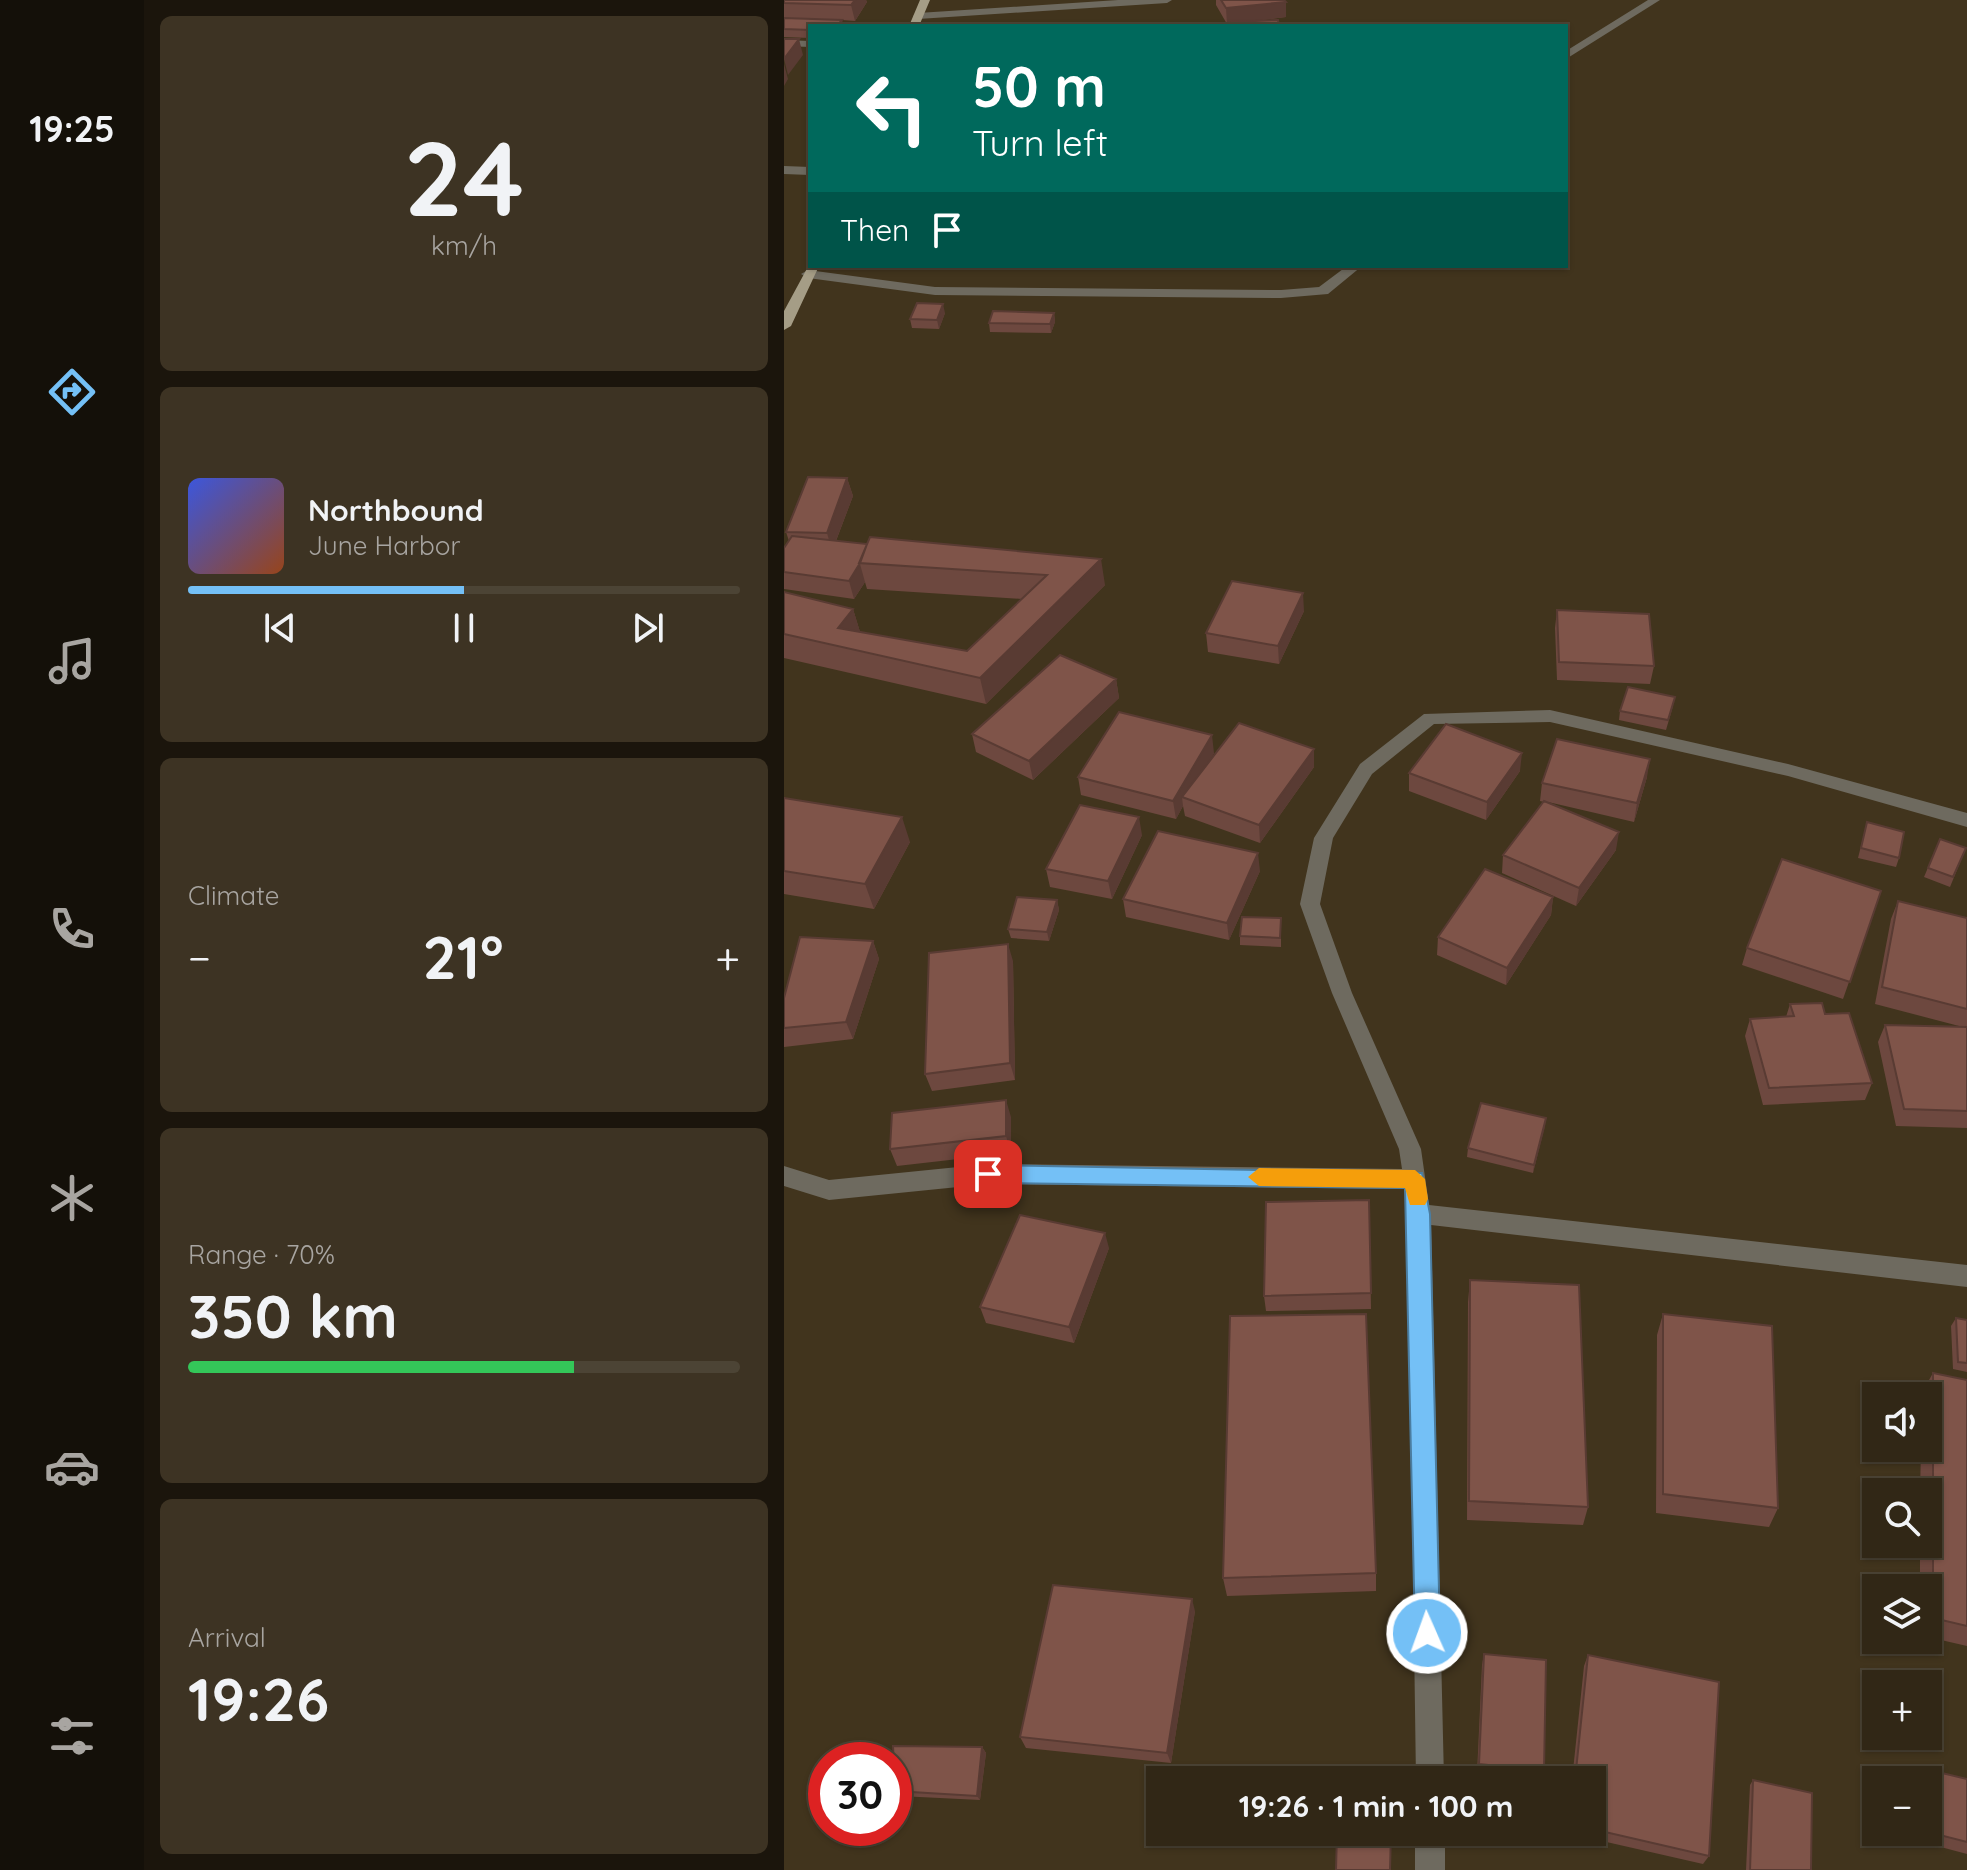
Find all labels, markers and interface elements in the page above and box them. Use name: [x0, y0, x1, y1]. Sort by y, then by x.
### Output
text: 50 m: [972, 51, 1106, 121]
icon: left: [840, 56, 944, 160]
text: 19:25: [29, 106, 115, 151]
text: 24: [404, 112, 524, 242]
text: Turn left: [972, 120, 1108, 165]
icon: arrive: [925, 208, 969, 252]
text: Then: [840, 211, 909, 249]
text: km/h: [431, 229, 497, 262]
icon: directions: [44, 364, 100, 420]
text: Northbound: [308, 491, 484, 529]
text: June Harbor: [308, 529, 460, 562]
icon: previous: [258, 606, 302, 650]
icon: pause: [442, 606, 486, 650]
icon: next: [626, 606, 670, 650]
icon: music: [44, 633, 100, 689]
text: Climate: [188, 879, 279, 912]
icon: phone: [44, 901, 100, 957]
text: 21°: [423, 919, 504, 994]
text: −: [188, 930, 211, 985]
text: +: [715, 930, 740, 985]
pin: [954, 1140, 1022, 1208]
icon: arrive: [966, 1152, 1010, 1196]
icon: climate: [44, 1170, 100, 1226]
text: Range · 70%: [188, 1238, 335, 1271]
text: 350 km: [188, 1278, 398, 1353]
map controls: [1862, 1382, 1942, 1846]
button: sound: [1862, 1382, 1942, 1462]
icon: car: [44, 1439, 100, 1495]
button: search: [1862, 1478, 1942, 1558]
button: layers: [1862, 1574, 1942, 1654]
position arrow: [1385, 1591, 1469, 1675]
text: Arrival: [188, 1621, 266, 1654]
text: 19:26: [188, 1661, 329, 1736]
button: +: [1862, 1670, 1942, 1750]
icon: filters: [44, 1708, 100, 1764]
speed limit sign: 30: [808, 1742, 912, 1846]
button: −: [1862, 1766, 1942, 1846]
text: 19:26 · 1 min · 100 m: [1239, 1787, 1513, 1825]

